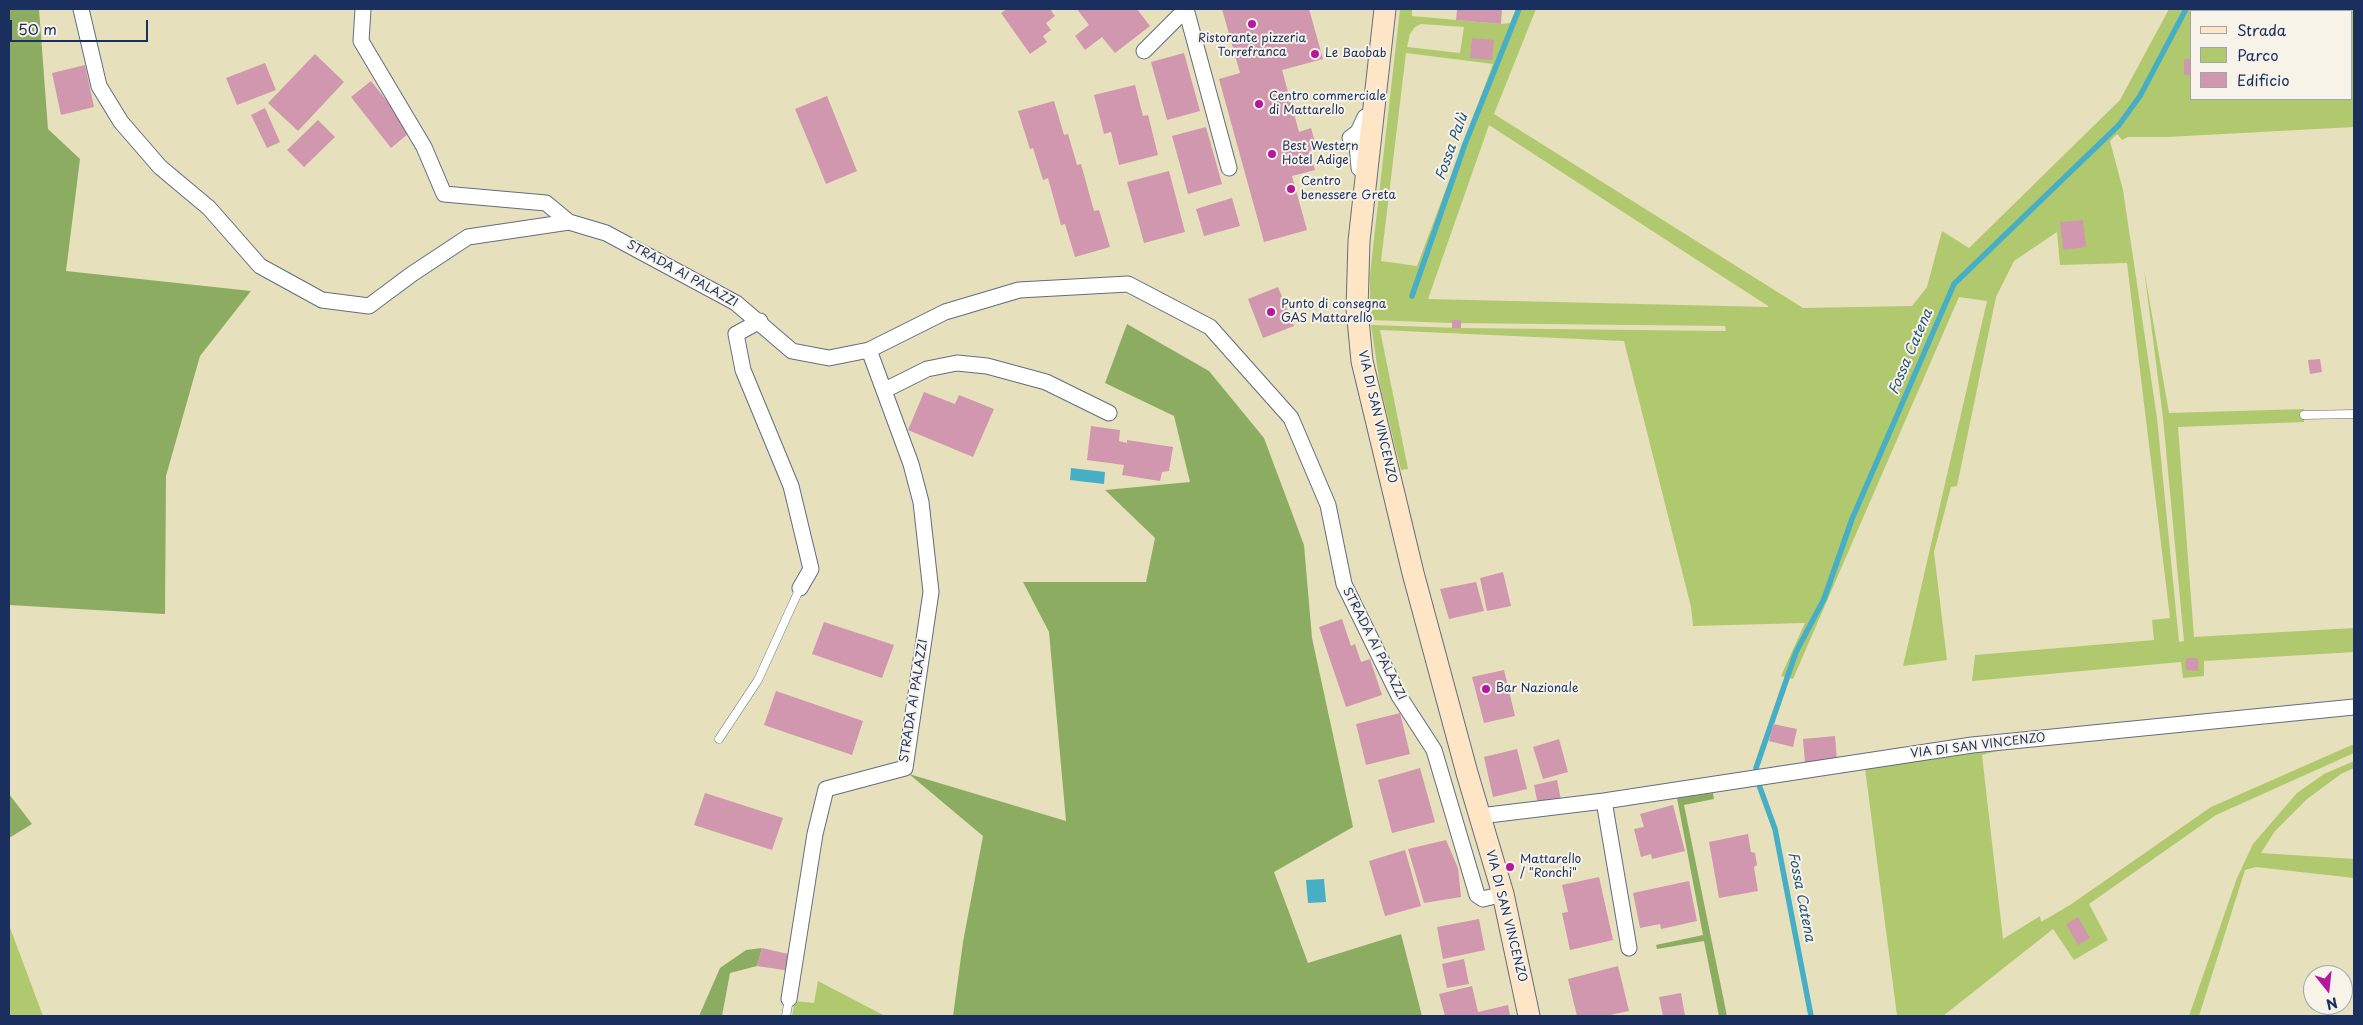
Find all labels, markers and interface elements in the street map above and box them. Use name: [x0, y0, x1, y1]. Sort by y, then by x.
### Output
scale bar: [12, 10, 150, 42]
legend: [2190, 10, 2353, 100]
text: 50 m: [18, 17, 57, 40]
marker: Ristorante pizzeria Torrefranca: [1246, 18, 1258, 30]
text: Strada: [2237, 18, 2286, 41]
place label: Ristorante pizzeria Torrefranca: [1198, 32, 1306, 60]
text: Parco: [2237, 43, 2279, 66]
place label: Le Baobab: [1325, 47, 1386, 61]
marker: Le Baobab: [1309, 48, 1321, 60]
text: Edificio: [2237, 68, 2290, 91]
place label: Centro commerciale di Mattarello: [1269, 90, 1386, 118]
marker: Centro commerciale di Mattarello: [1253, 98, 1265, 110]
water label: Fossa Palù: [1432, 111, 1472, 183]
place label: Best Western Hotel Adige: [1282, 140, 1358, 168]
marker: Best Western Hotel Adige: [1266, 148, 1278, 160]
place label: Centro benessere Greta: [1301, 175, 1396, 203]
marker: Centro benessere Greta: [1285, 183, 1297, 195]
street label: STRADA AI PALAZZI: [624, 237, 740, 311]
place label: Punto di consegna GAS Mattarello: [1281, 298, 1386, 326]
marker: Punto di consegna GAS Mattarello: [1265, 306, 1277, 318]
water label: Fossa Catena: [1885, 307, 1937, 397]
street label: VIA DI SAN VINCENZO: [1355, 349, 1399, 485]
street label: STRADA AI PALAZZI: [1339, 585, 1409, 703]
street label: STRADA AI PALAZZI: [897, 638, 931, 764]
place label: Bar Nazionale: [1496, 682, 1579, 696]
marker: Bar Nazionale: [1480, 683, 1492, 695]
street label: VIA DI SAN VINCENZO: [1910, 731, 2046, 761]
street label: VIA DI SAN VINCENZO: [1483, 848, 1529, 984]
water label: Fossa Catena: [1784, 851, 1818, 943]
place label: Mattarello / "Ronchi": [1520, 853, 1581, 881]
marker: Mattarello / "Ronchi": [1504, 861, 1516, 873]
north arrow: [2303, 965, 2353, 1015]
text: N: [2324, 992, 2340, 1016]

